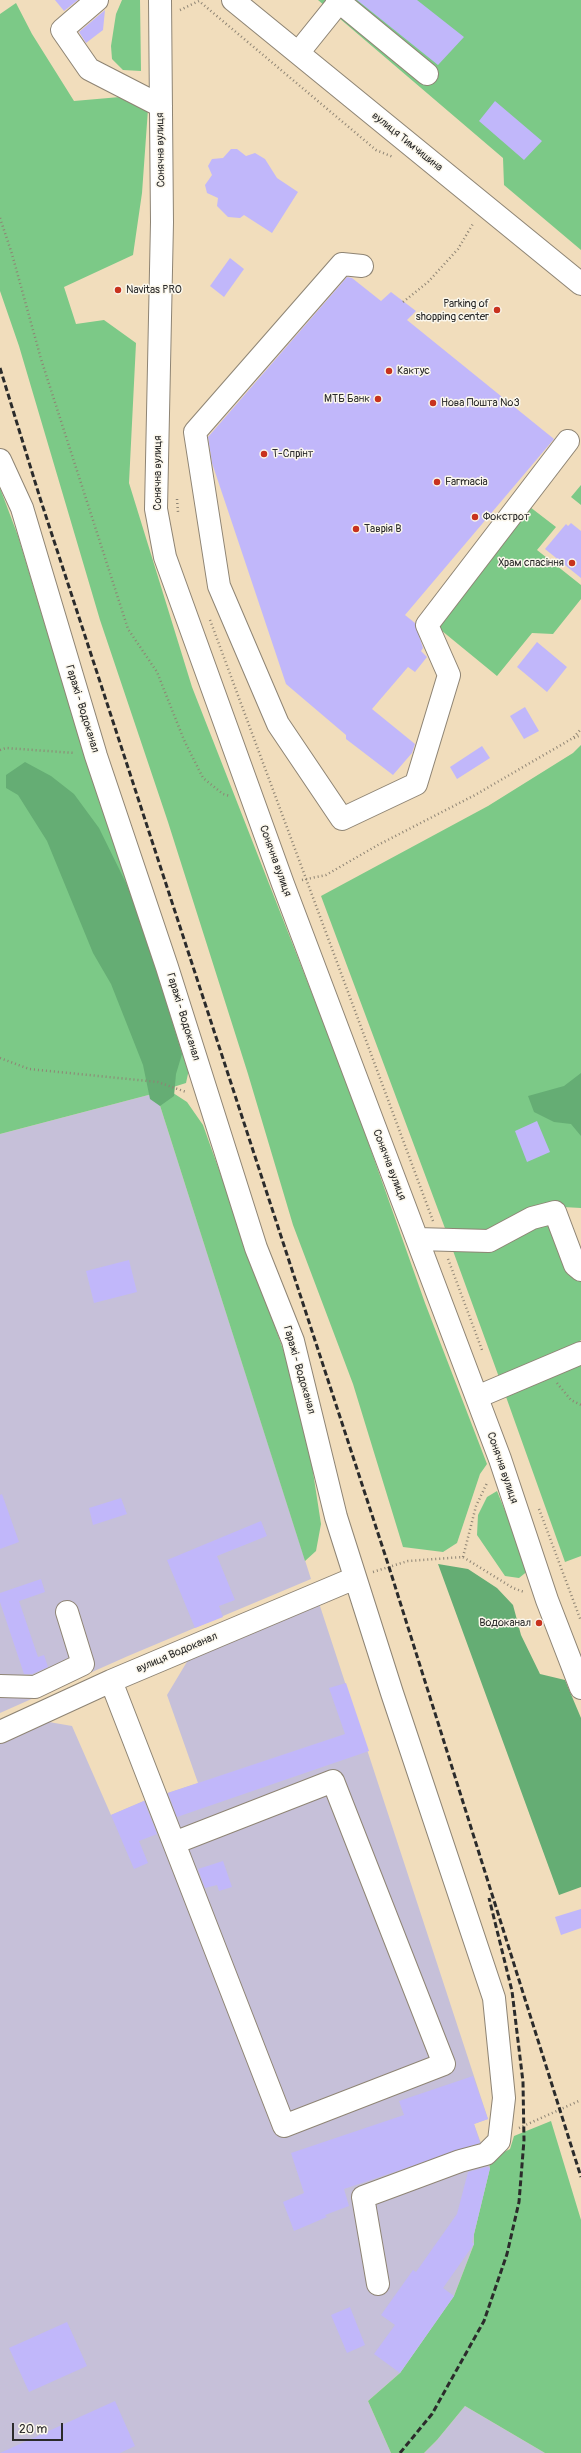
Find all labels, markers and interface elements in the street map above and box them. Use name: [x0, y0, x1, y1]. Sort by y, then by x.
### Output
street label: вулиця Тимчишина: [369, 109, 445, 175]
street label: Сонячна вулиця: [154, 113, 168, 187]
place label: Navitas PRO: [126, 283, 182, 297]
marker: Navitas PRO: [113, 285, 123, 295]
place label: Parking of shopping center: [416, 297, 489, 323]
marker: Parking of shopping center: [492, 305, 502, 315]
place label: Кактус: [397, 364, 430, 378]
marker: Кактус: [384, 366, 394, 376]
place label: МТБ Банк: [324, 392, 370, 406]
marker: МТБ Банк: [373, 394, 383, 404]
place label: Нова Пошта №3: [441, 396, 520, 410]
marker: Нова Пошта №3: [428, 398, 438, 408]
street label: Сонячна вулиця: [151, 436, 165, 510]
place label: Т-Спрінт: [272, 447, 313, 461]
marker: Т-Спрінт: [259, 449, 269, 459]
place label: Farmacia: [445, 475, 488, 489]
marker: Farmacia: [432, 477, 442, 487]
place label: Фокстрот: [483, 510, 529, 524]
marker: Фокстрот: [470, 512, 480, 522]
place label: Таврія В: [364, 522, 402, 536]
marker: Таврія В: [351, 524, 361, 534]
place label: Храм спасіння: [498, 556, 564, 570]
marker: Храм спасіння: [567, 558, 577, 568]
street label: Гаражі - Водоканал: [62, 664, 102, 754]
street label: Сонячна вулиця: [256, 824, 294, 898]
street label: Гаражі - Водоканал: [163, 972, 203, 1062]
street label: Сонячна вулиця: [369, 1128, 409, 1202]
street label: Гаражі - Водоканал: [280, 1324, 318, 1416]
street label: Сонячна вулиця: [484, 1431, 520, 1505]
place label: Водоканал: [479, 1616, 531, 1630]
marker: Водоканал: [534, 1618, 544, 1628]
street label: вулиця Водоканал: [134, 1630, 220, 1676]
scale bar: [14, 2415, 65, 2441]
text: 20 m: [19, 2422, 47, 2437]

